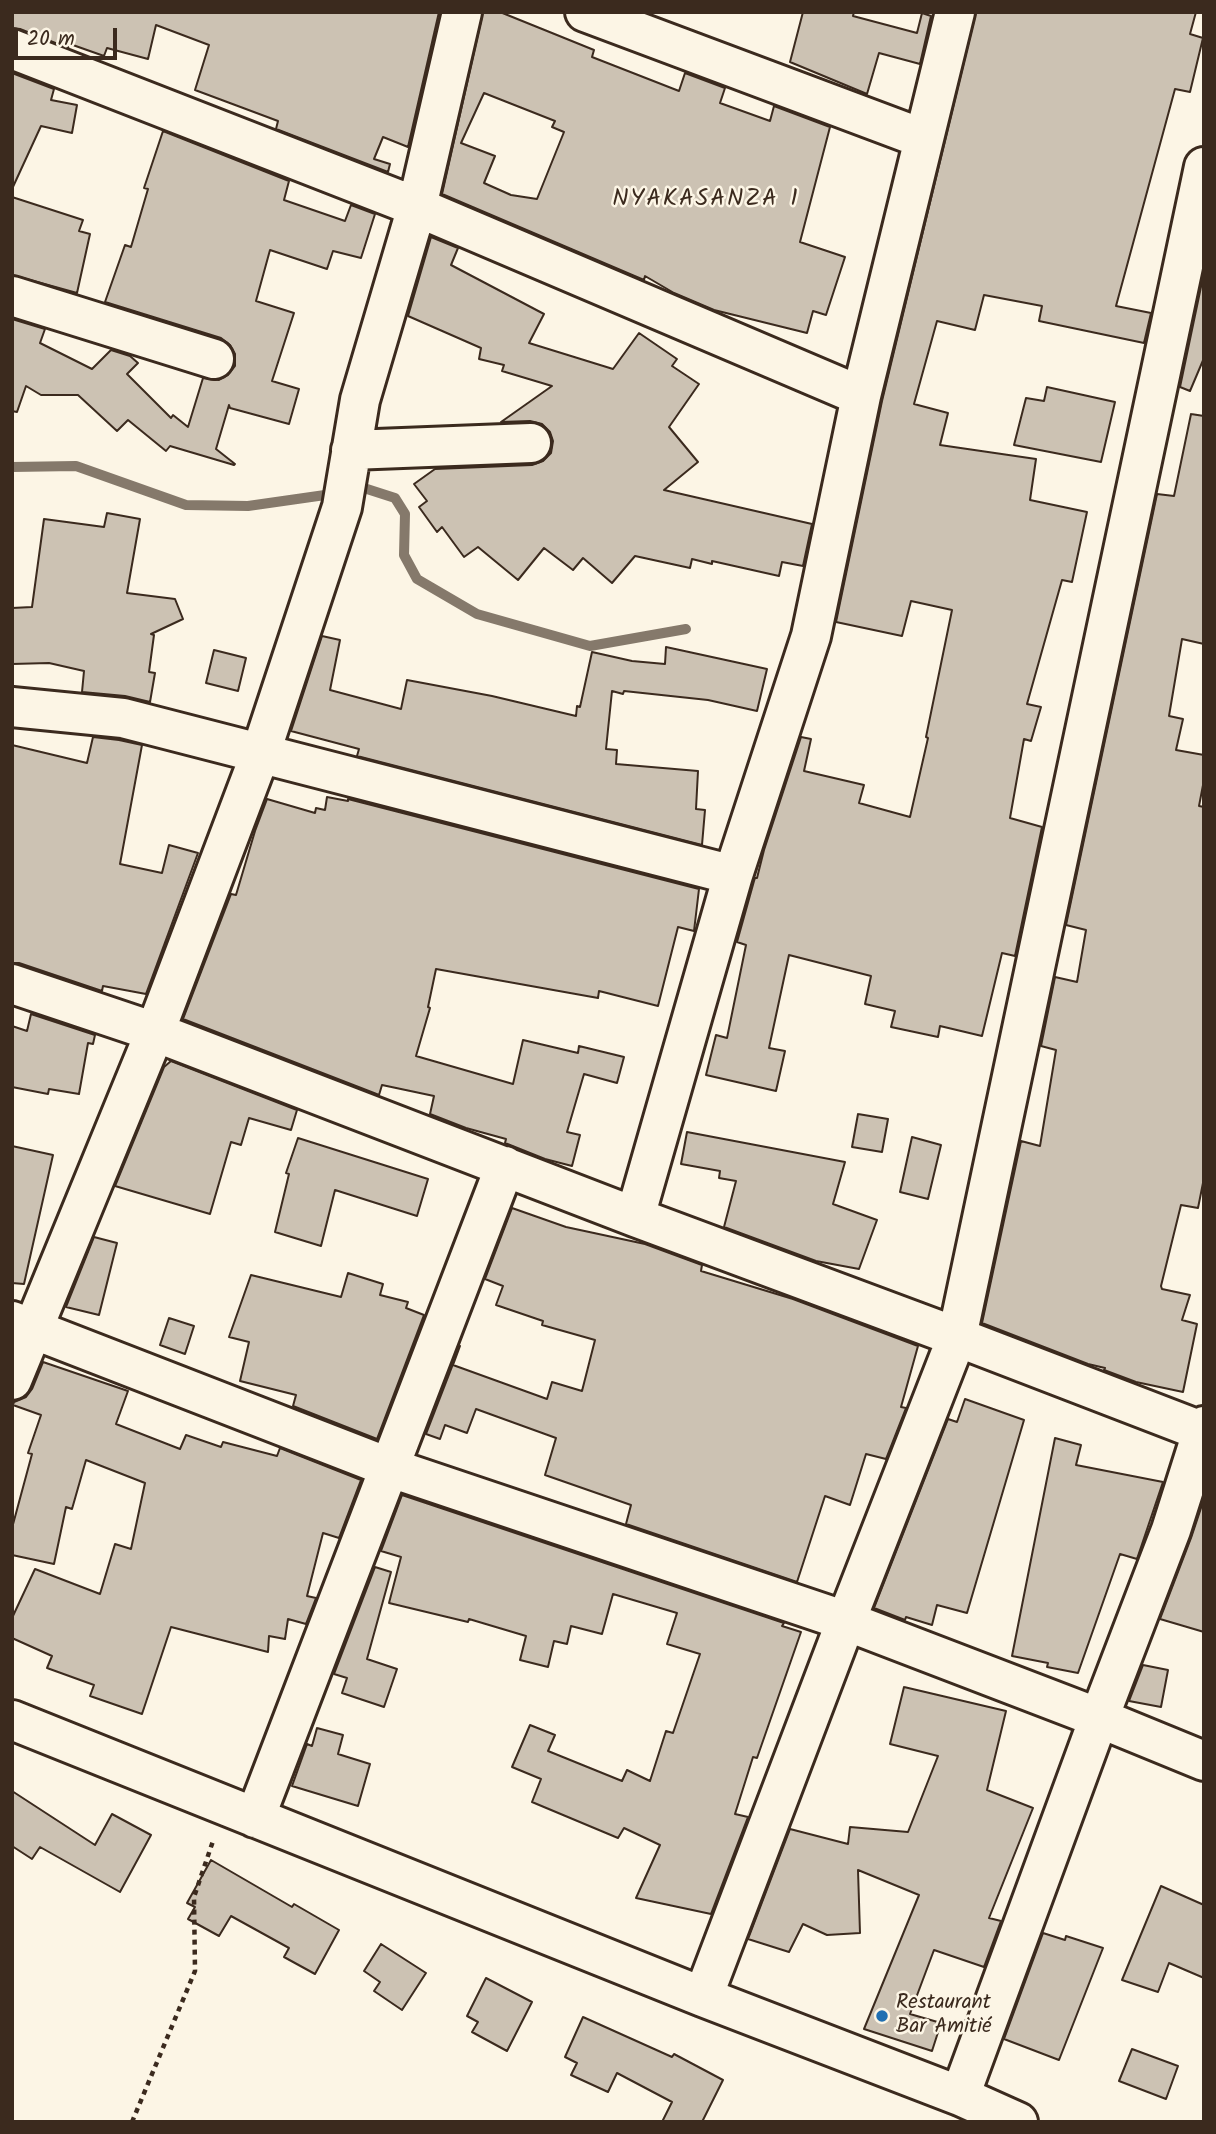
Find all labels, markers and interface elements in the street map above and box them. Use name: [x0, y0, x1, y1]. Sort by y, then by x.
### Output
scale bar: [18, 14, 121, 58]
text: 20 m: [27, 23, 75, 56]
district label: NYAKASANZA 1: [614, 187, 798, 215]
place label: Restaurant Bar Amitié: [896, 1991, 991, 2041]
marker: Restaurant Bar Amitié: [874, 2008, 890, 2024]

